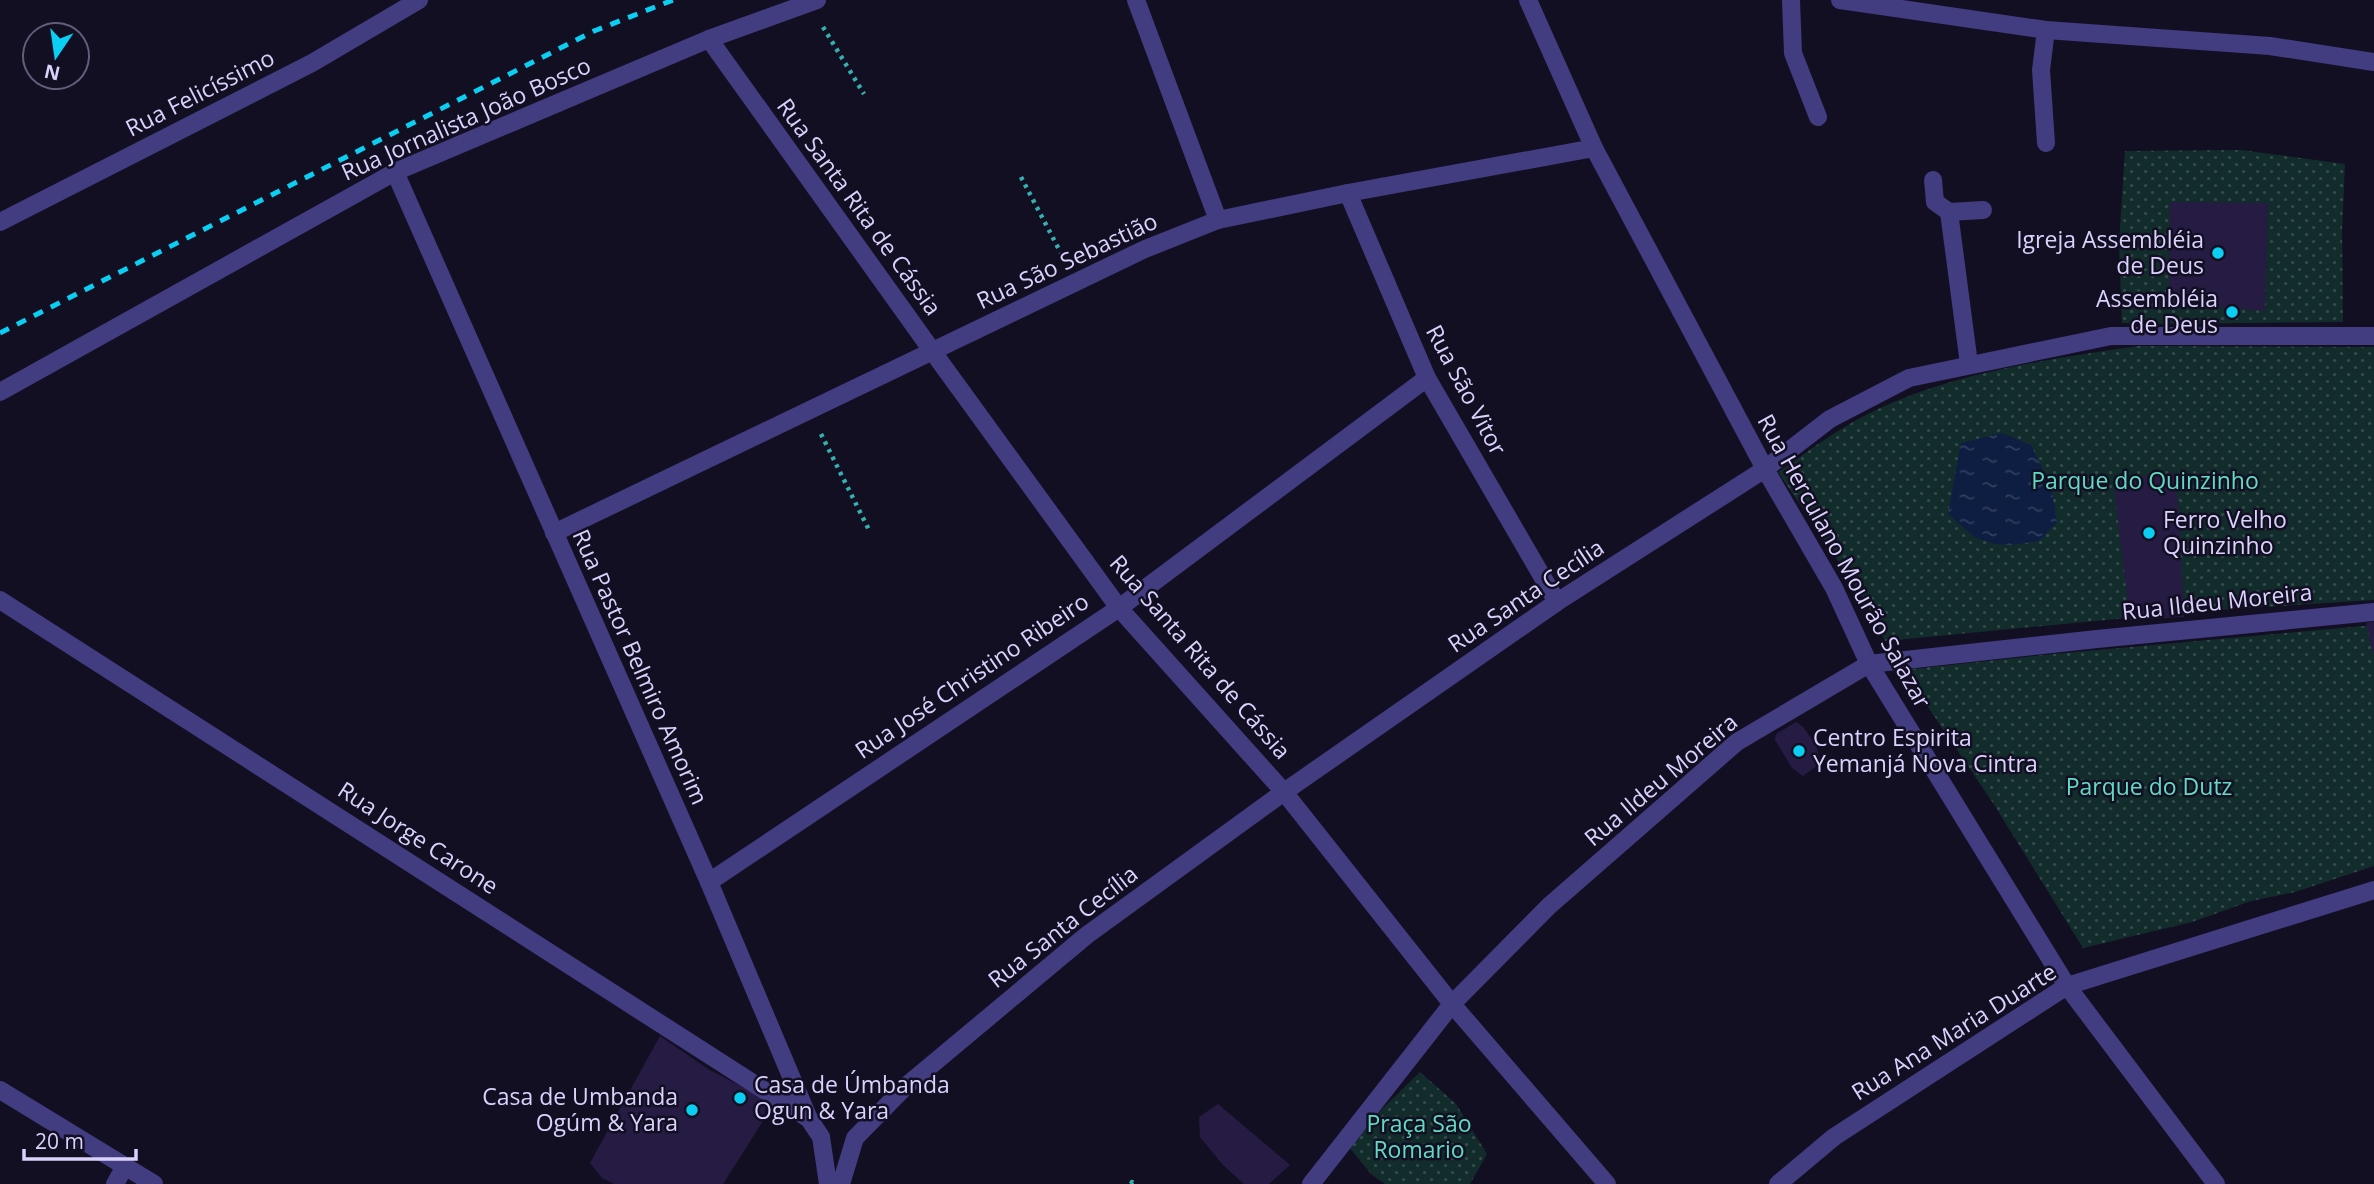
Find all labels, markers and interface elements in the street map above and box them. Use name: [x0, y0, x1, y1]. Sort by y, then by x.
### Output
north arrow: [21, 21, 91, 91]
street label: Rua Felicíssimo: [120, 41, 279, 143]
street label: Rua Jornalista João Bosco: [336, 49, 595, 188]
text: N: [42, 58, 63, 87]
street label: Rua Santa Rita de Cássia: [770, 91, 950, 321]
street label: Rua São Sebastião: [971, 204, 1162, 316]
place label: Igreja Assembléia de Deus: [2016, 223, 2204, 281]
marker: Igreja Assembléia de Deus: [2210, 245, 2226, 261]
place label: Assembléia de Deus: [2096, 282, 2218, 340]
marker: Assembléia de Deus: [2224, 304, 2240, 320]
street label: Rua São Vitor: [1419, 319, 1515, 461]
street label: Rua Herculano Mourão Salazar: [1751, 408, 1940, 714]
park label: Parque do Quinzinho: [2031, 464, 2259, 496]
place label: Ferro Velho Quinzinho: [2163, 503, 2287, 561]
street label: Rua Pastor Belmiro Amorim: [566, 524, 716, 809]
marker: Ferro Velho Quinzinho: [2141, 525, 2157, 541]
street label: Rua Santa Cecília: [1441, 531, 1610, 659]
street label: Rua Santa Rita de Cássia: [1103, 547, 1299, 765]
street label: Rua Ildeu Moreira: [2120, 575, 2314, 627]
street label: Rua José Christino Ribeiro: [848, 585, 1095, 766]
street label: Rua Ildeu Moreira: [1577, 706, 1744, 853]
place label: Centro Espirita Yemanjá Nova Cintra: [1813, 721, 2038, 779]
marker: Centro Espirita Yemanjá Nova Cintra: [1791, 743, 1807, 759]
park label: Parque do Dutz: [2066, 770, 2232, 802]
street label: Rua Jorge Carone: [332, 773, 505, 901]
street label: Rua Santa Cecília: [981, 858, 1144, 995]
street label: Rua Ana Maria Duarte: [1845, 955, 2062, 1107]
place label: Casa de Úmbanda Ogun & Yara: [754, 1068, 950, 1126]
place label: Casa de Umbanda Ogúm & Yara: [482, 1080, 678, 1138]
marker: Casa de Úmbanda Ogun & Yara: [732, 1090, 748, 1106]
marker: Casa de Umbanda Ogúm & Yara: [684, 1102, 700, 1118]
park label: Praça São Romario: [1366, 1107, 1472, 1165]
scale bar: [24, 1118, 136, 1162]
text: 20 m: [35, 1127, 84, 1155]

